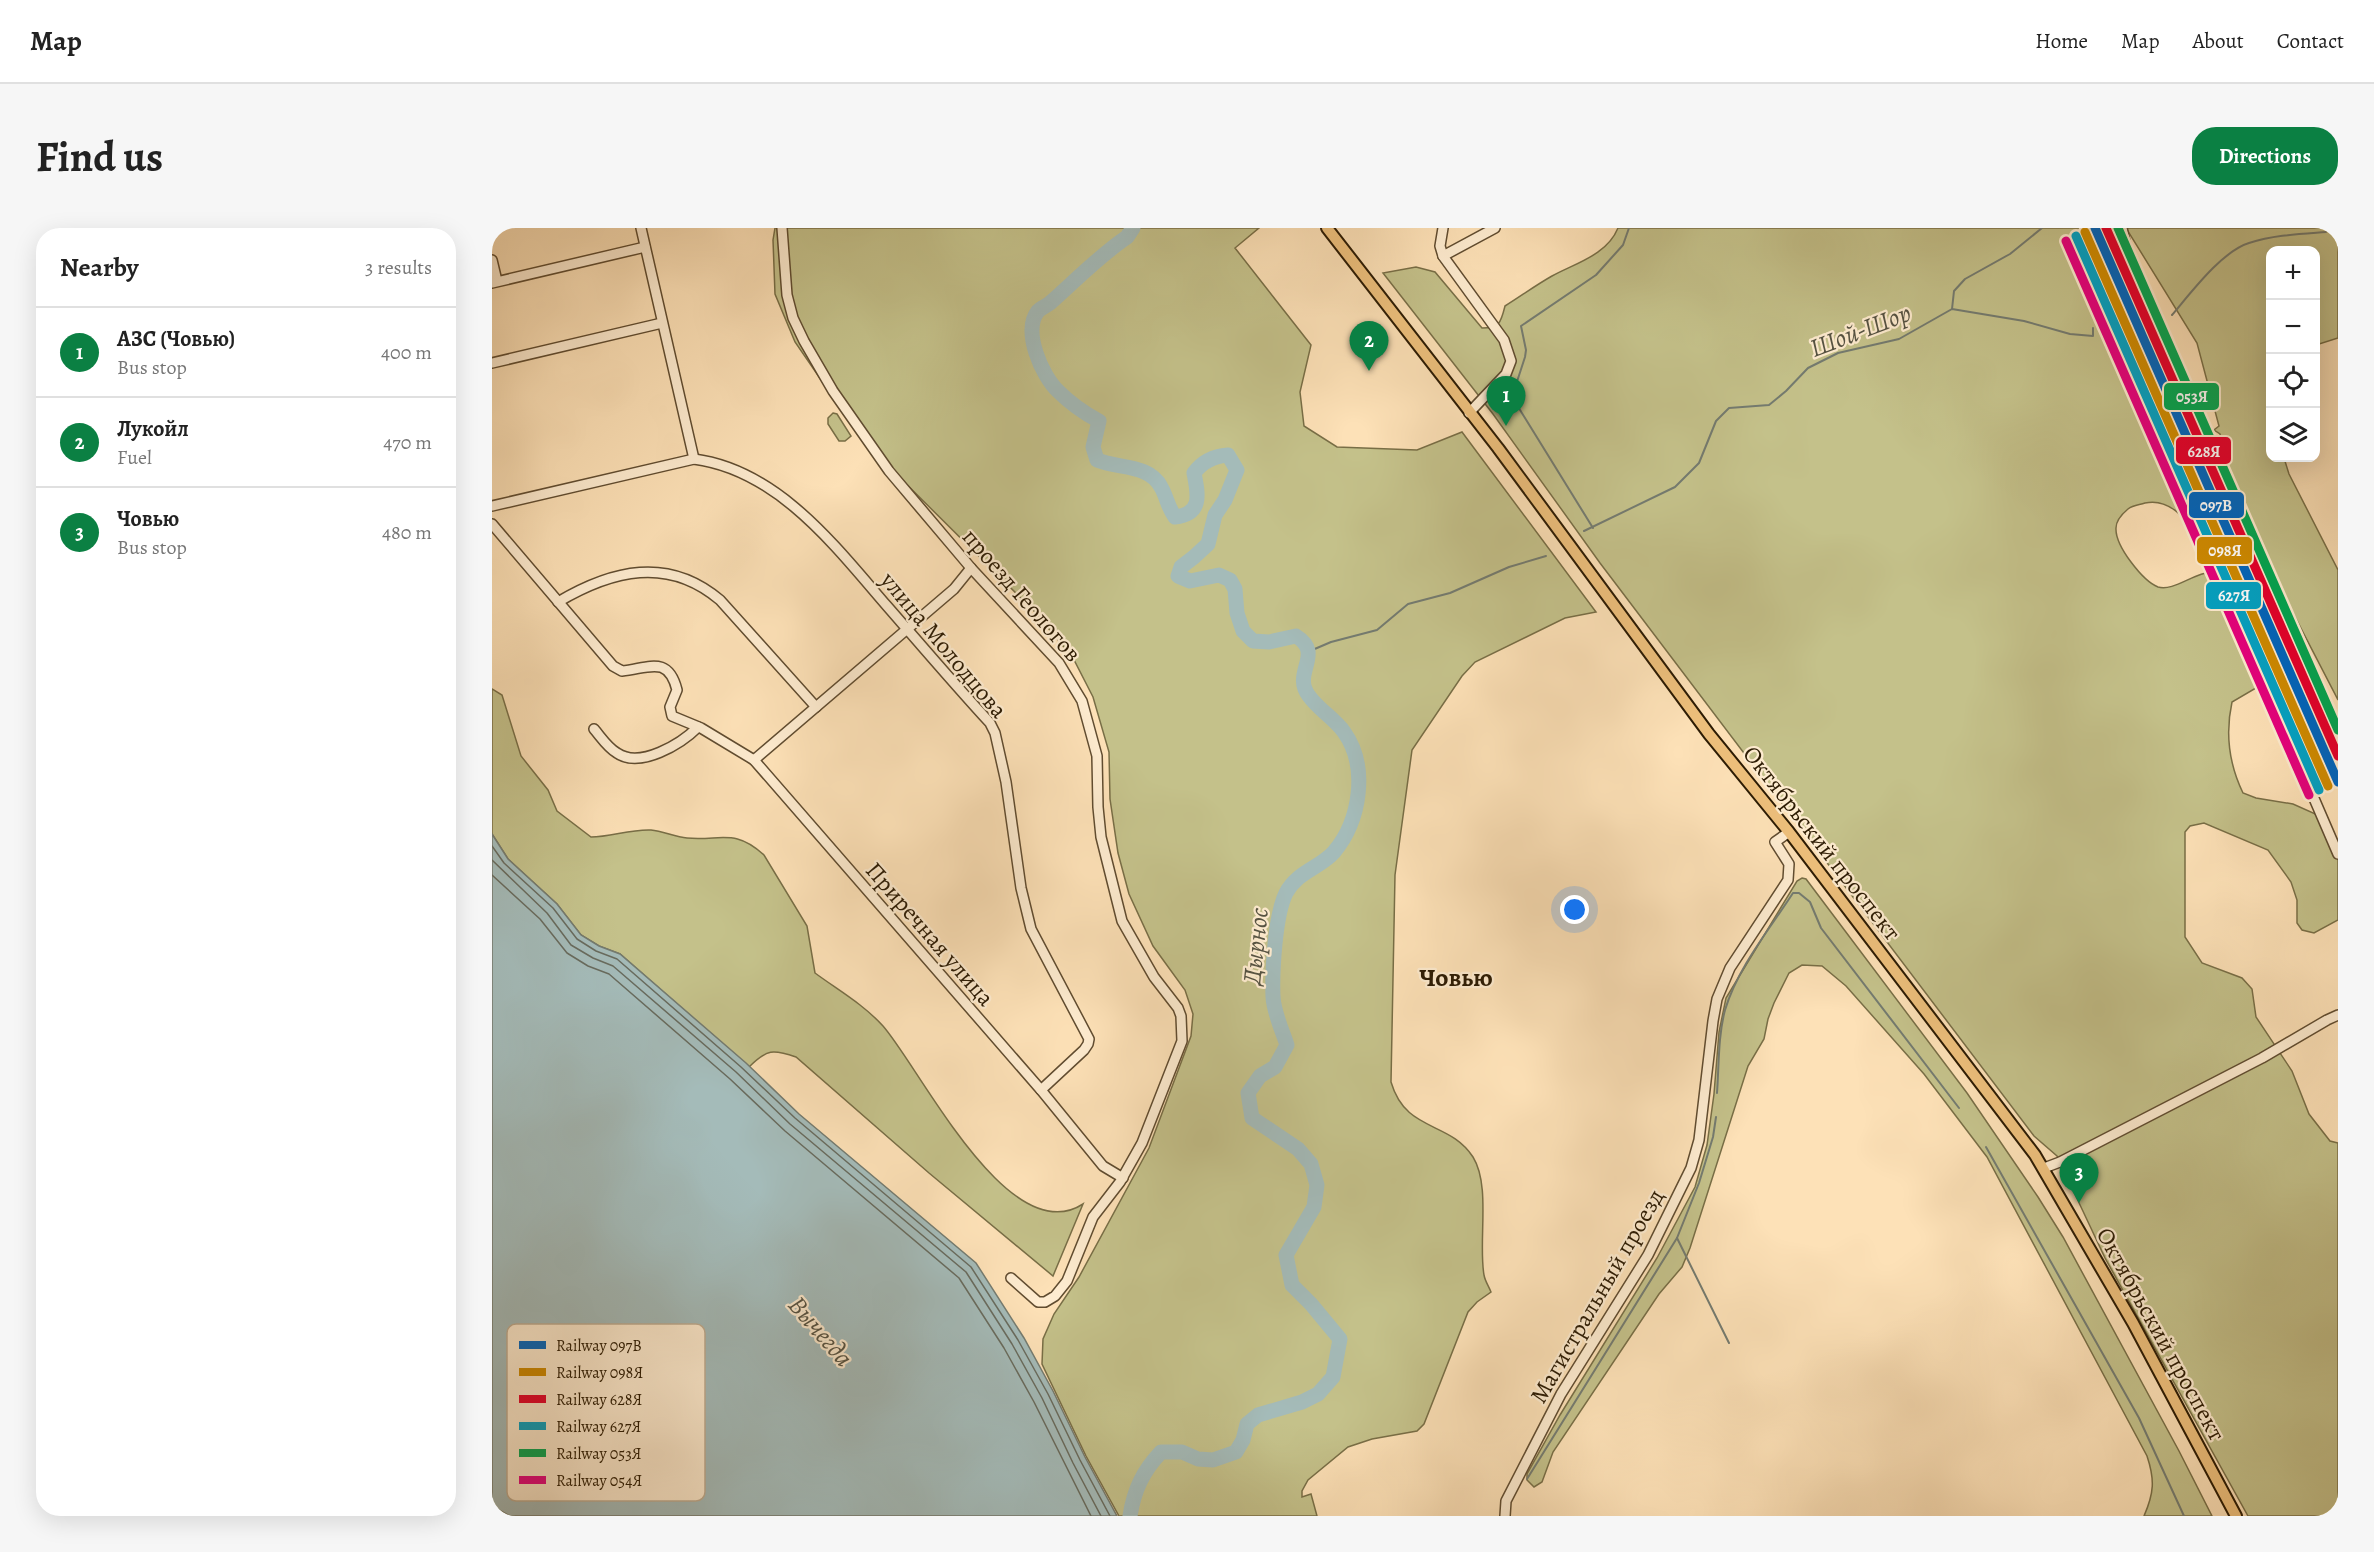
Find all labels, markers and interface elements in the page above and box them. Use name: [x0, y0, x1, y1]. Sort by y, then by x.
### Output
text: Map: [30, 22, 82, 60]
text: Home: [2035, 27, 2088, 55]
text: Map: [2121, 27, 2159, 55]
text: About: [2192, 27, 2244, 55]
text: Contact: [2277, 27, 2344, 55]
button: Directions: [2192, 127, 2338, 185]
text: Find us: [36, 128, 163, 185]
map controls: [2266, 246, 2320, 462]
button: +: [2266, 246, 2320, 300]
text: Nearby: [60, 250, 139, 285]
text: 3 results: [365, 254, 432, 281]
water label: Шой-Шор: [1804, 295, 1916, 366]
button: −: [2266, 300, 2320, 354]
pin: 2: [1350, 322, 1388, 371]
text: АЗС (Човью): [117, 324, 235, 354]
text: 1: [76, 339, 83, 366]
text: 400 m: [381, 339, 432, 366]
text: Bus stop: [117, 354, 187, 381]
button: locate: [2266, 354, 2320, 408]
pin: 1: [1486, 376, 1526, 426]
line badge: 053Я: [2163, 382, 2220, 411]
text: 053Я: [2176, 386, 2208, 408]
button: layers: [2266, 408, 2320, 462]
text: Лукойл: [117, 414, 189, 444]
text: 2: [75, 429, 84, 456]
text: 470 m: [383, 429, 432, 456]
line badge: 628Я: [2175, 436, 2232, 465]
text: 628Я: [2187, 441, 2221, 463]
text: Fuel: [117, 444, 152, 471]
line badge: 097В: [2188, 491, 2245, 519]
text: 097В: [2200, 495, 2232, 517]
text: Човью: [117, 504, 179, 534]
text: 3: [75, 519, 84, 546]
text: 480 m: [382, 519, 432, 546]
street label: проезд Геологов: [955, 521, 1089, 669]
text: Bus stop: [117, 534, 187, 561]
line badge: 098Я: [2196, 536, 2253, 565]
text: 098Я: [2208, 540, 2242, 562]
street label: улица Молодцова: [873, 564, 1015, 725]
line badge: 627Я: [2205, 581, 2262, 610]
text: 627Я: [2218, 585, 2250, 607]
street label: Октябрьский проспект: [1736, 739, 1908, 947]
street label: Приречная улица: [858, 855, 1002, 1013]
your location: [1560, 895, 1589, 924]
water label: Дырнос: [1234, 905, 1277, 988]
district label: Човью: [1419, 960, 1493, 995]
pin: 3: [2060, 1154, 2098, 1203]
street label: Магистральный проезд: [1522, 1183, 1672, 1409]
street label: Октябрьский проспект: [2089, 1222, 2233, 1447]
water label: Вычегда: [780, 1288, 861, 1374]
legend: [507, 1324, 705, 1501]
text: Railway 097В: [556, 1335, 642, 1357]
text: Railway 098Я: [556, 1362, 643, 1384]
text: Railway 628Я: [556, 1389, 643, 1411]
text: Railway 627Я: [556, 1416, 642, 1438]
text: Railway 053Я: [556, 1443, 642, 1465]
text: Railway 054Я: [556, 1470, 642, 1492]

